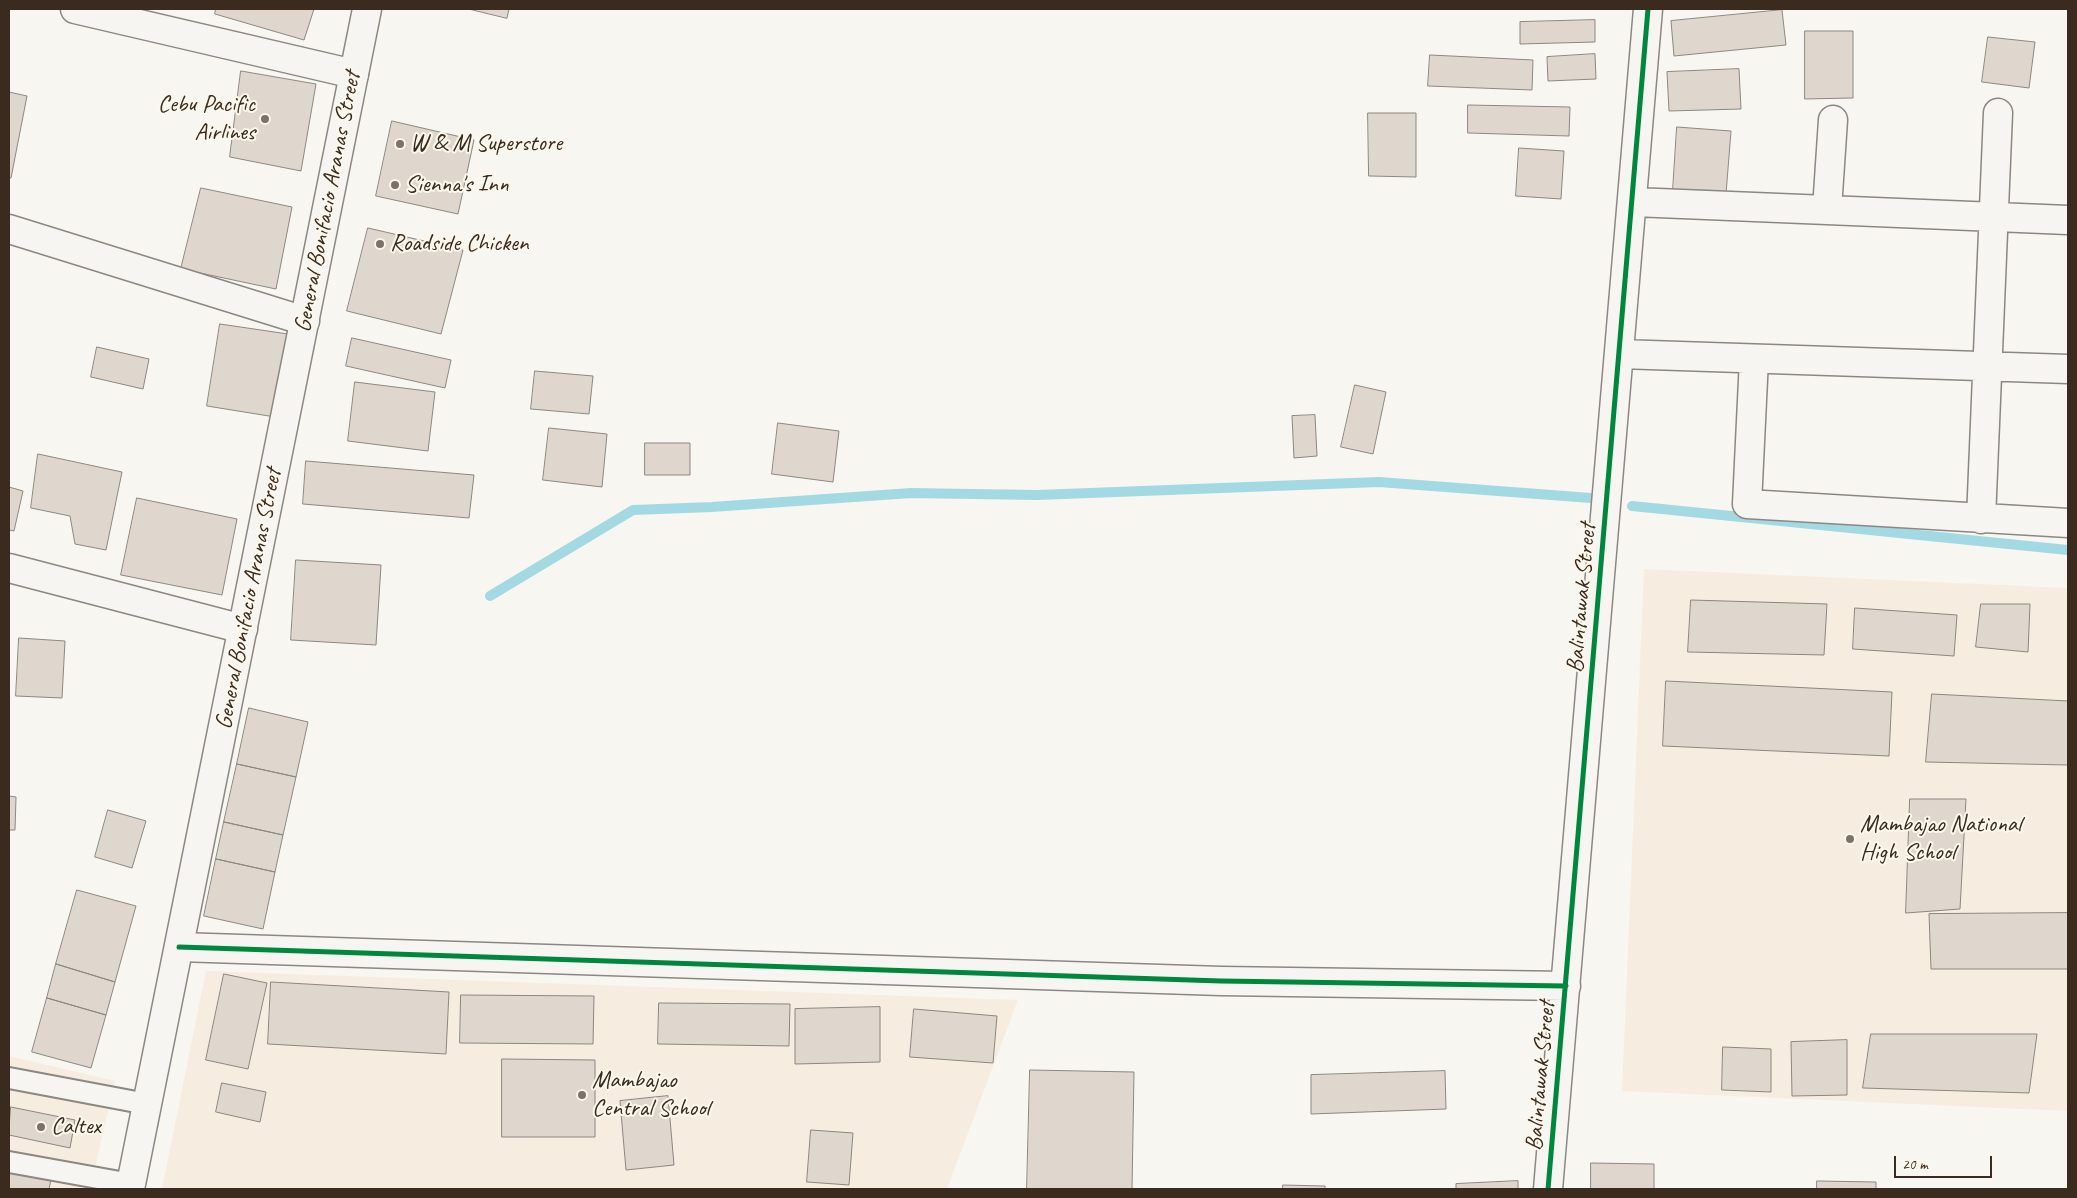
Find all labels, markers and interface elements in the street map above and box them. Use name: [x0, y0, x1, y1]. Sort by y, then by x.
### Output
street label: General Bonifacio Aranas Street: [289, 69, 367, 335]
place label: Cebu Pacific Airlines: [158, 91, 255, 147]
marker: Cebu Pacific Airlines: [259, 113, 271, 125]
place label: W & M Superstore: [410, 130, 562, 158]
marker: W & M Superstore: [394, 138, 406, 150]
place label: Sienna's Inn: [405, 171, 509, 199]
marker: Sienna's Inn: [389, 179, 401, 191]
place label: Roadside Chicken: [390, 230, 529, 258]
marker: Roadside Chicken: [374, 238, 386, 250]
street label: General Bonifacio Aranas Street: [210, 466, 288, 732]
street label: Balintawak Street: [1561, 522, 1603, 674]
place label: Mambajao National High School: [1860, 811, 2021, 867]
marker: Mambajao National High School: [1844, 833, 1856, 845]
street label: Balintawak Street: [1520, 1000, 1562, 1152]
place label: Mambajao Central School: [592, 1067, 710, 1123]
marker: Mambajao Central School: [576, 1089, 588, 1101]
place label: Caltex: [51, 1113, 101, 1141]
marker: Caltex: [35, 1121, 47, 1133]
scale bar: [1897, 1146, 1994, 1178]
text: 20 m: [1902, 1155, 1928, 1174]

